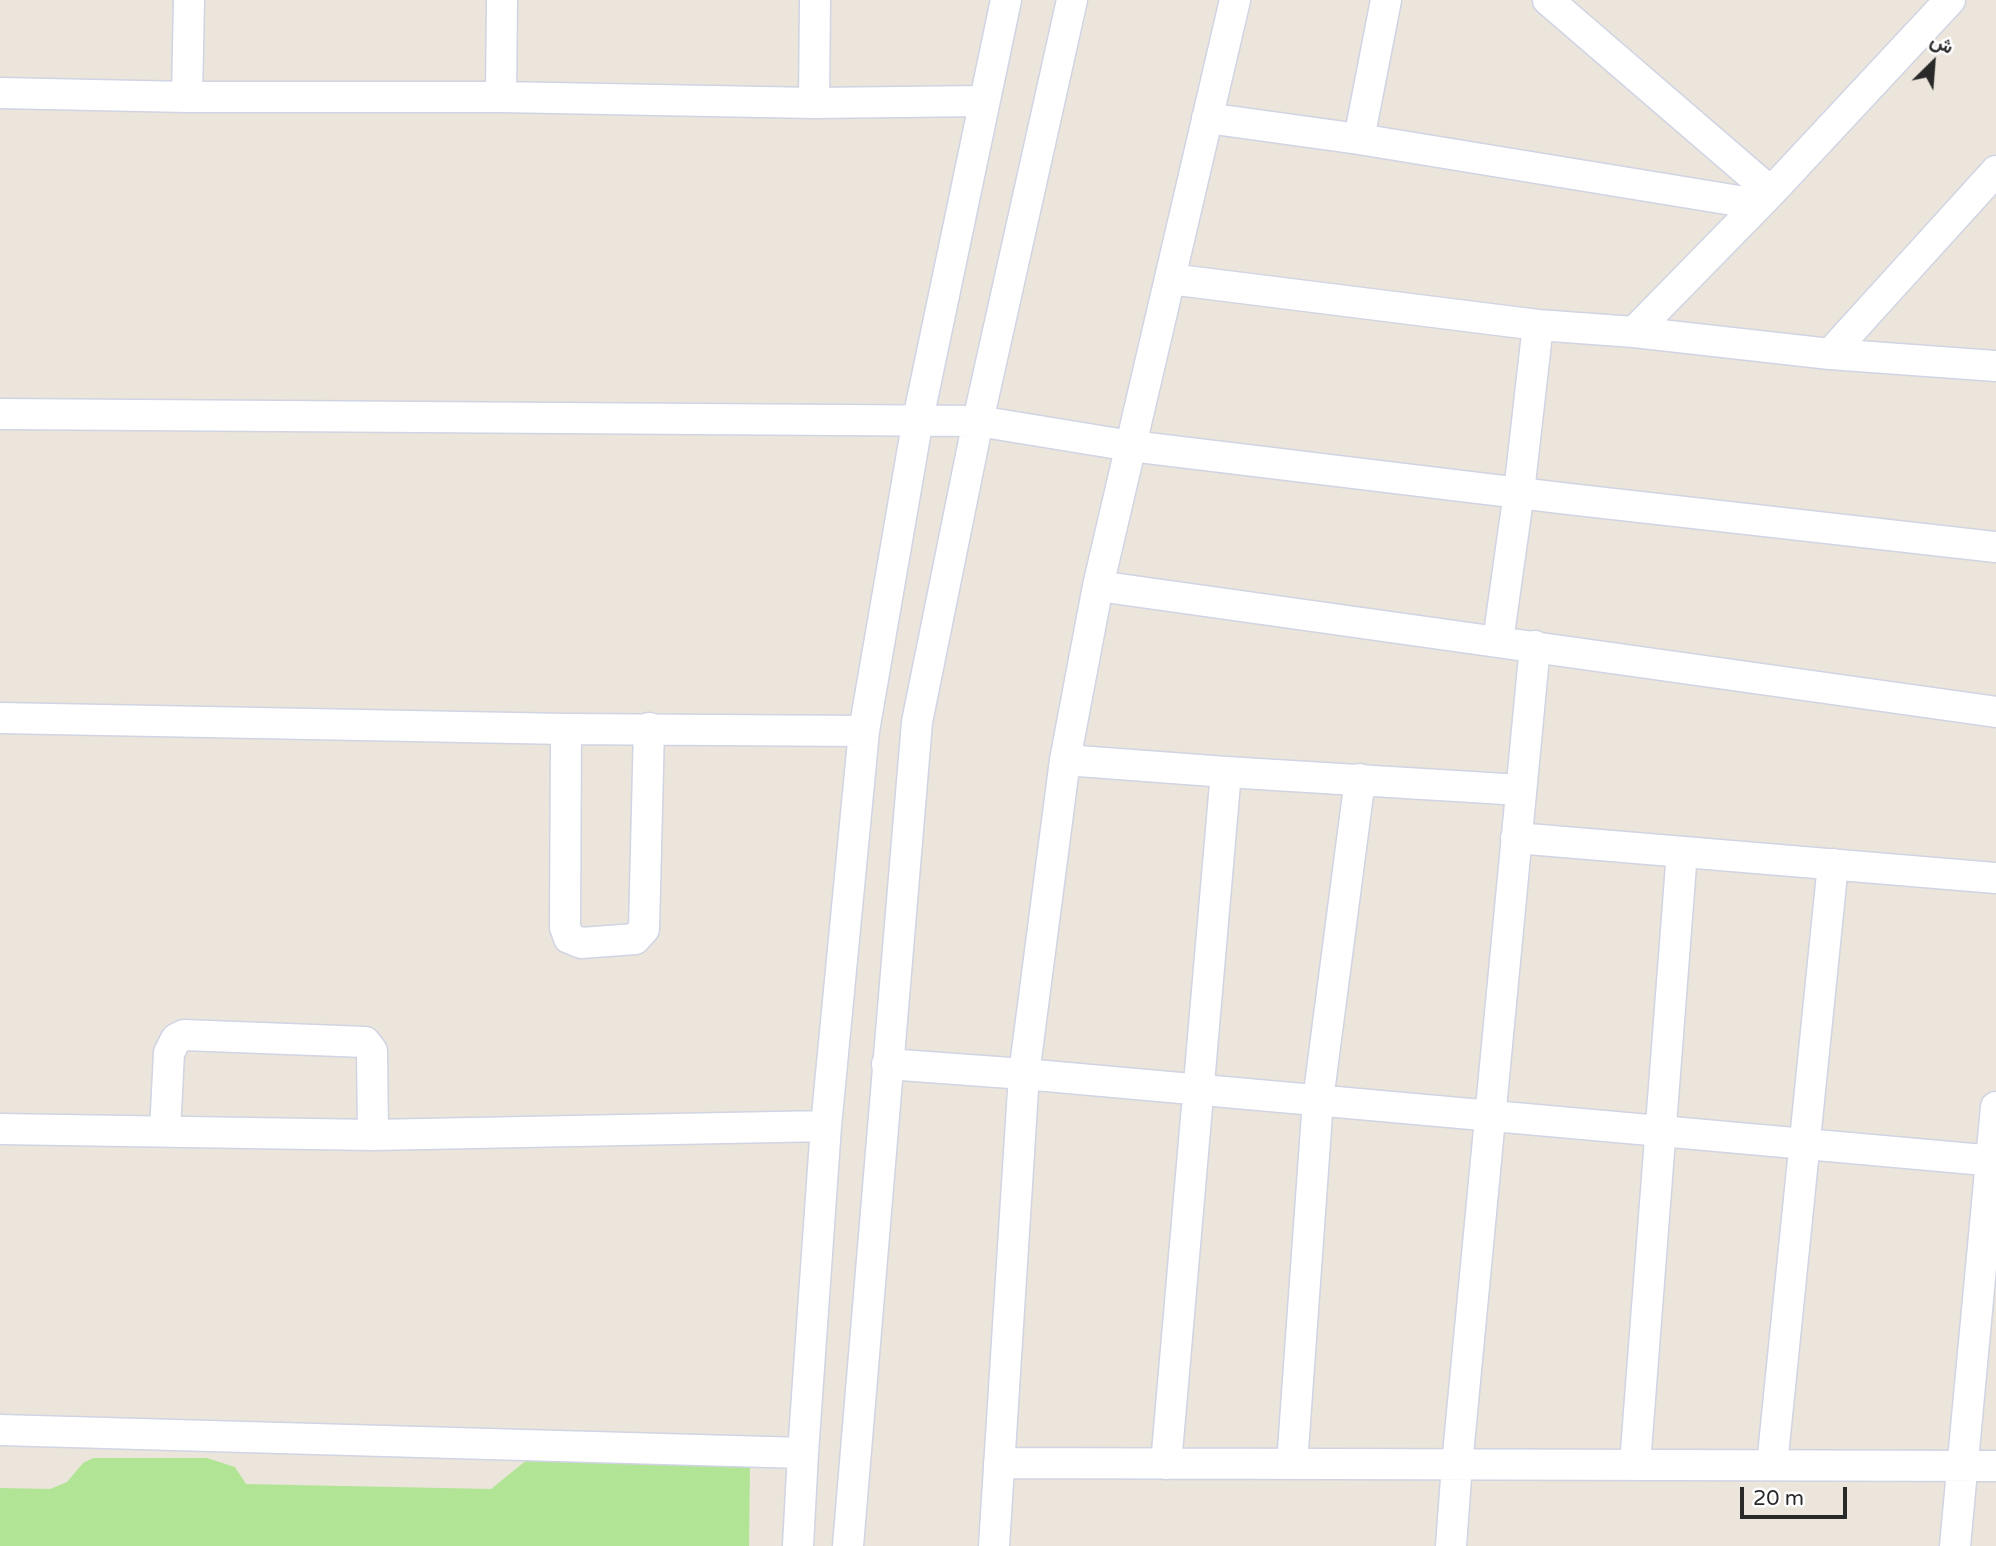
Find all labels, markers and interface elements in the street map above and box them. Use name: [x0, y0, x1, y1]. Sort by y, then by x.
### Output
north arrow: [1898, 28, 1968, 98]
text: ش: [1927, 29, 1957, 59]
scale bar: [1744, 1472, 1851, 1516]
text: 20 m: [1753, 1486, 1804, 1511]

